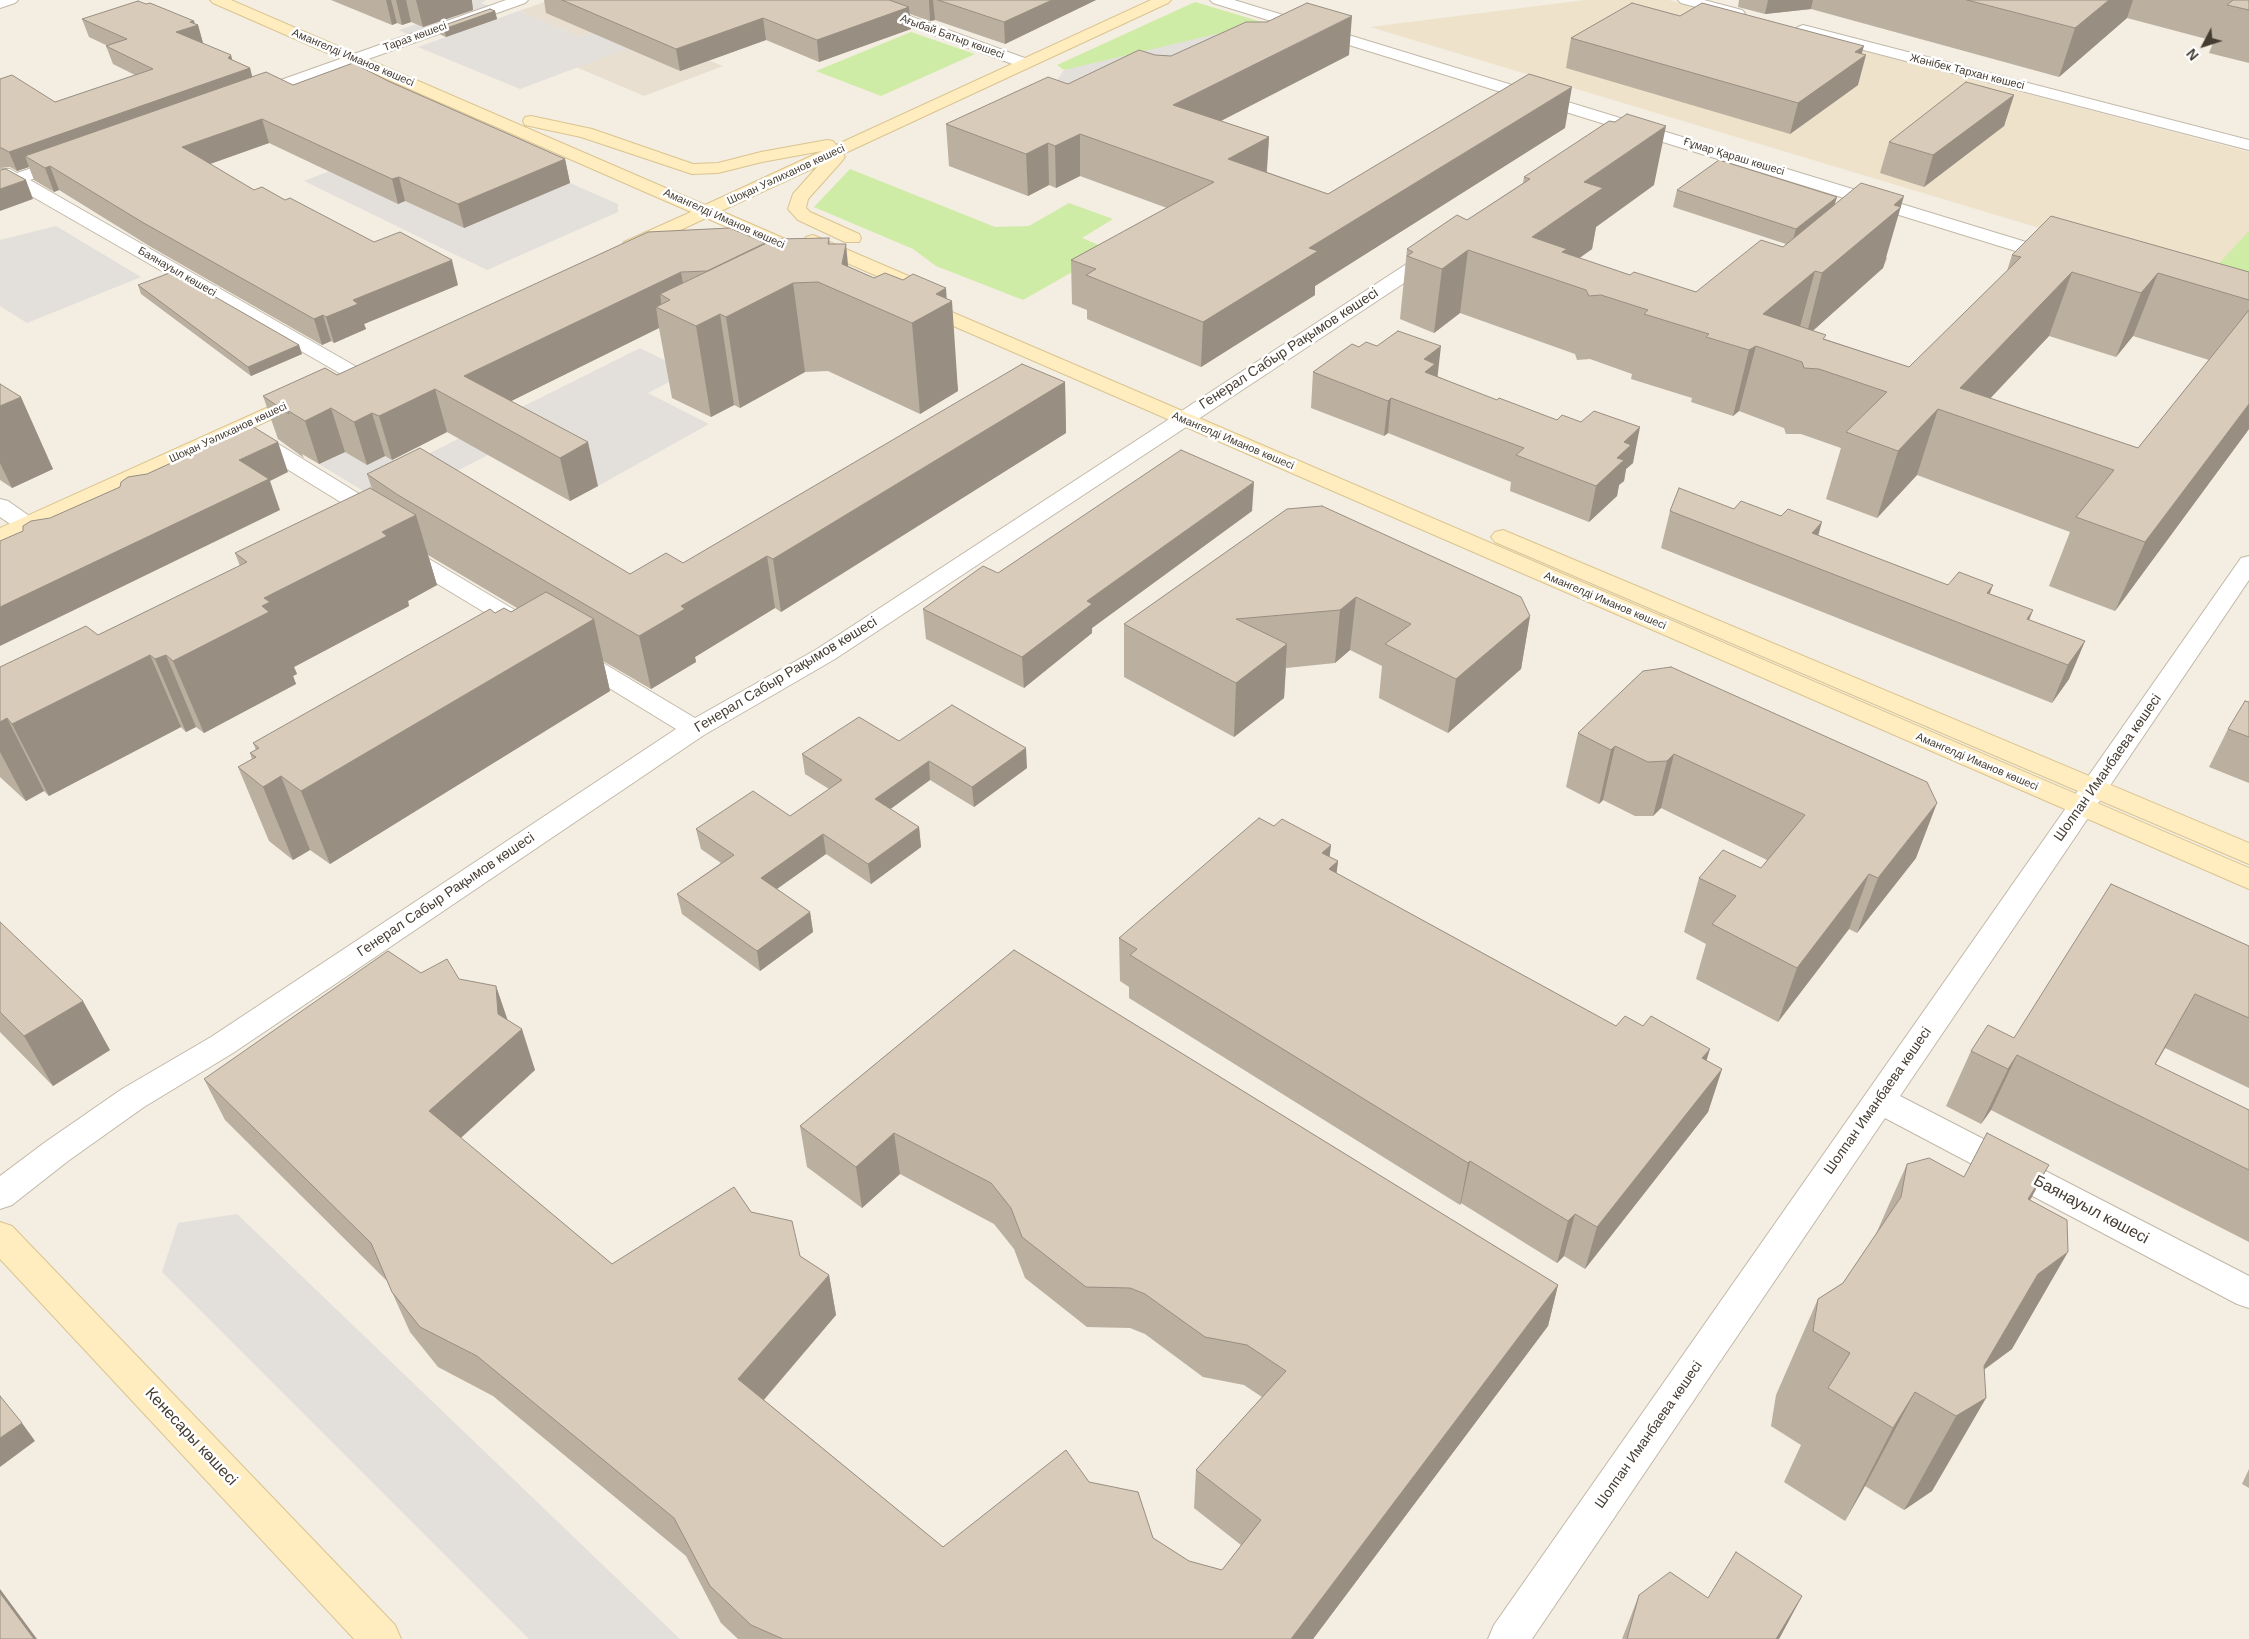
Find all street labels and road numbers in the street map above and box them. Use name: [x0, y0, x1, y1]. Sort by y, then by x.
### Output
street label: Ағыбай Батыр көшесі: [898, 12, 1006, 62]
street label: Тараз көшесі: [382, 19, 448, 55]
street label: Амангелді Иманов көшесі: [290, 26, 416, 90]
street label: Жәнібек Тархан көшесі: [1908, 51, 2026, 93]
street label: Ғұмар Қараш көшесі: [1682, 135, 1786, 179]
street label: Шоқан Уәлиханов көшесі: [725, 142, 847, 208]
street label: Амангелді Иманов көшесі: [661, 186, 787, 252]
street label: Баянауыл көшесі: [136, 244, 218, 300]
street label: Генерал Сабыр Рақымов көшесі: [1196, 285, 1382, 413]
street label: Шоқан Уәлиханов көшесі: [167, 400, 289, 466]
street label: Амангелді Иманов көшесі: [1170, 409, 1296, 473]
street label: Амангелді Иманов көшесі: [1542, 569, 1668, 633]
street label: Генерал Сабыр Рақымов көшесі: [692, 614, 880, 736]
street label: Шолпан Иманбаева көшесі: [2051, 691, 2165, 845]
street label: Амангелді Иманов көшесі: [1914, 730, 2040, 794]
street label: Генерал Сабыр Рақымов көшесі: [354, 829, 538, 961]
street label: Шолпан Иманбаева көшесі: [1821, 1024, 1935, 1178]
street label: Баянауыл көшесі: [2030, 1171, 2152, 1249]
street label: Шолпан Иманбаева көшесі: [1592, 1358, 1706, 1512]
street label: Кенесары көшесі: [141, 1384, 241, 1490]

